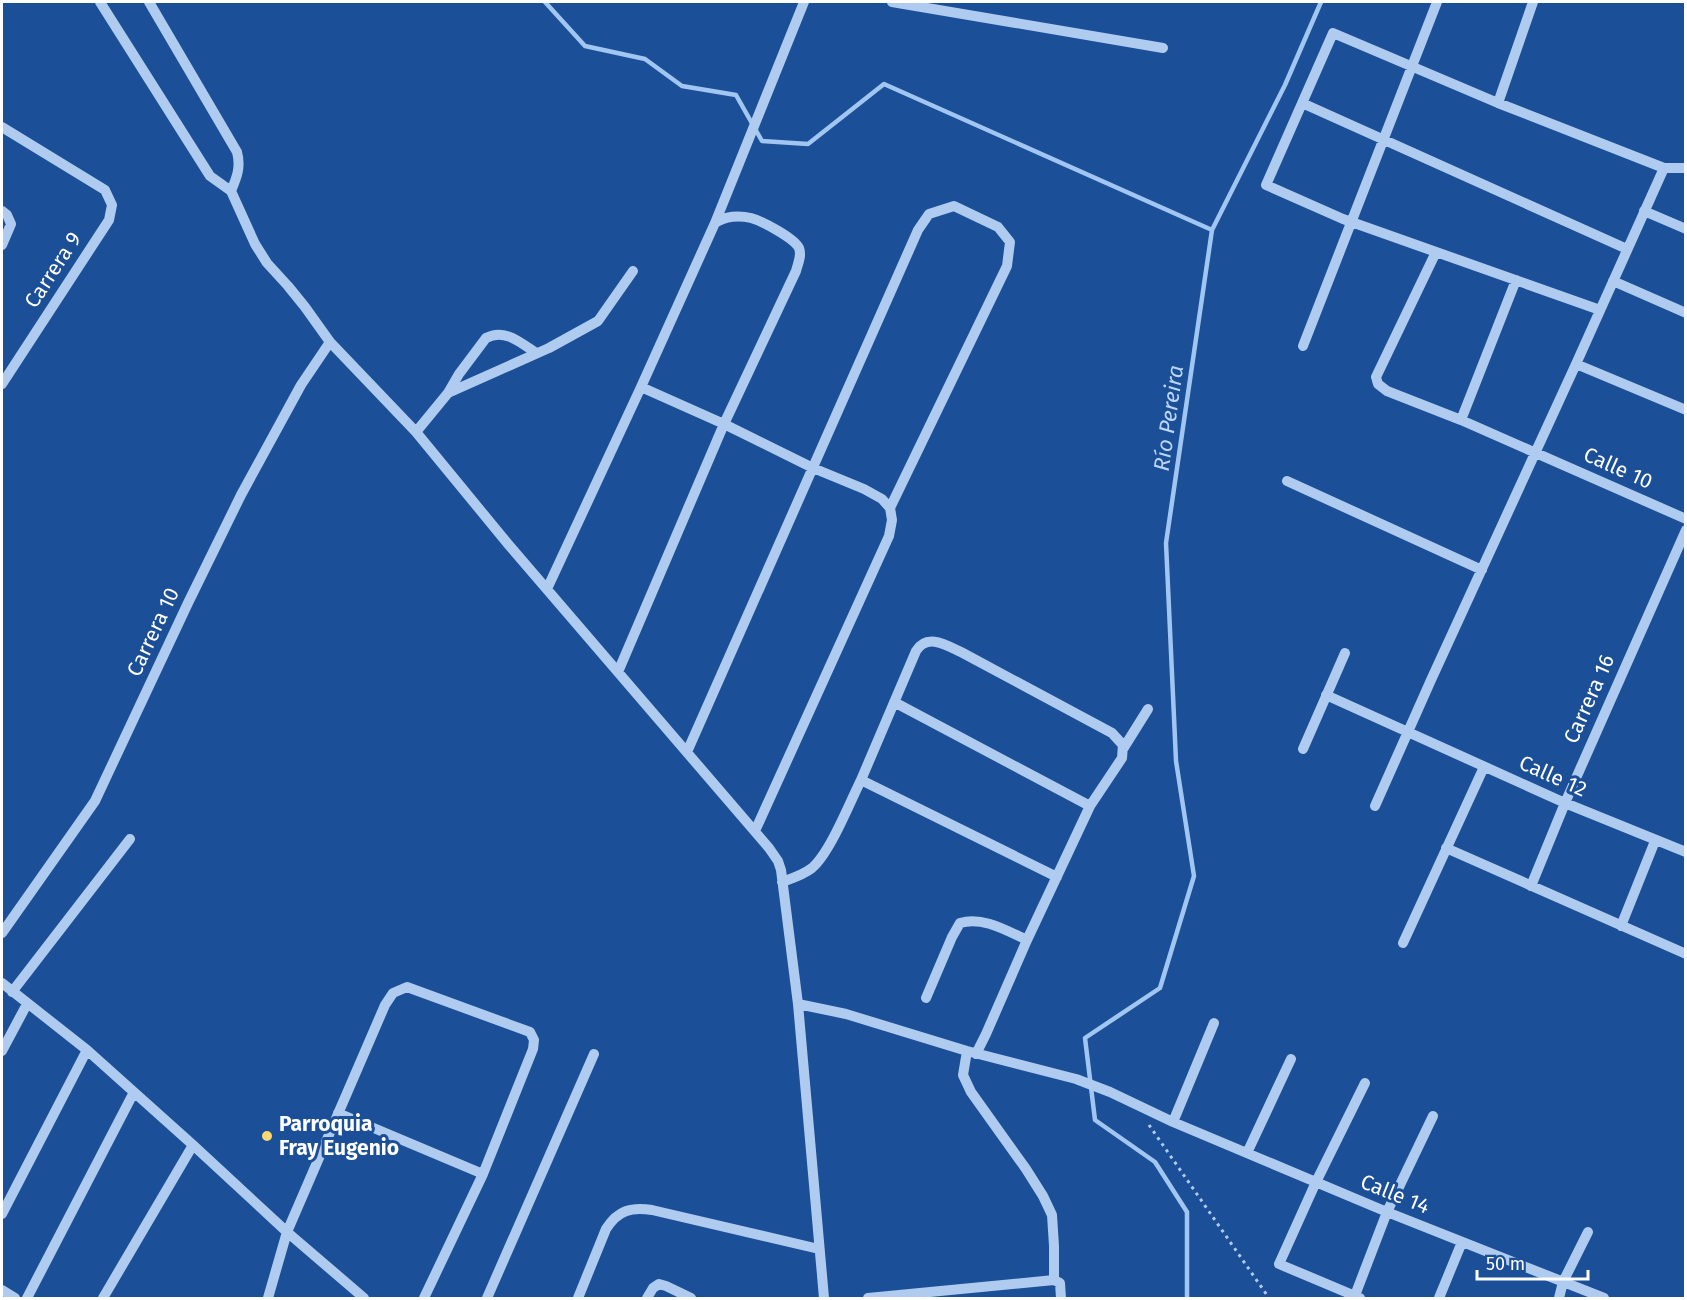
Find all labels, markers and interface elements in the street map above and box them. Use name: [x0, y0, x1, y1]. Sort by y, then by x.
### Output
street label: Carrera 9: [19, 227, 87, 313]
water label: Río Pereira: [1148, 363, 1189, 473]
street label: Calle 10: [1579, 441, 1657, 495]
street label: Carrera 10: [121, 583, 185, 681]
street label: Carrera 16: [1558, 650, 1620, 748]
street label: Calle 12: [1515, 750, 1591, 802]
place label: Parroquia Fray Eugenio: [279, 1111, 399, 1161]
marker: Parroquia Fray Eugenio: [260, 1129, 274, 1143]
street label: Calle 14: [1357, 1168, 1433, 1220]
scale bar: [1477, 1243, 1588, 1281]
text: 50 m: [1486, 1253, 1525, 1275]

